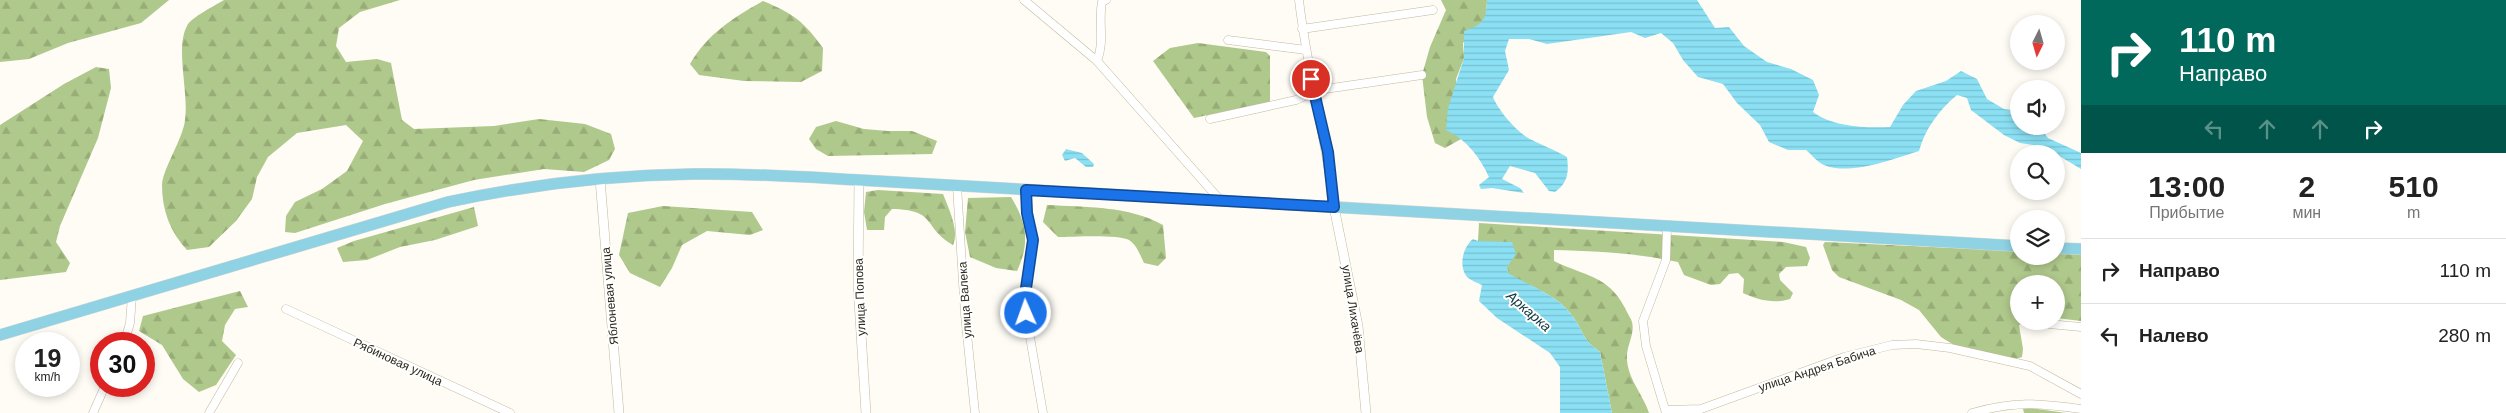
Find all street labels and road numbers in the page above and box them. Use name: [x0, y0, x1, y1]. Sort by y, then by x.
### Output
street label: Яблоневая улица: [599, 246, 621, 345]
street label: улица Попова: [852, 258, 868, 336]
street label: улица Валека: [955, 261, 975, 339]
street label: улица Лихачёва: [1339, 264, 1367, 354]
street label: Рябиновая улица: [351, 335, 445, 389]
street label: улица Андрея Бабича: [1757, 343, 1878, 395]

